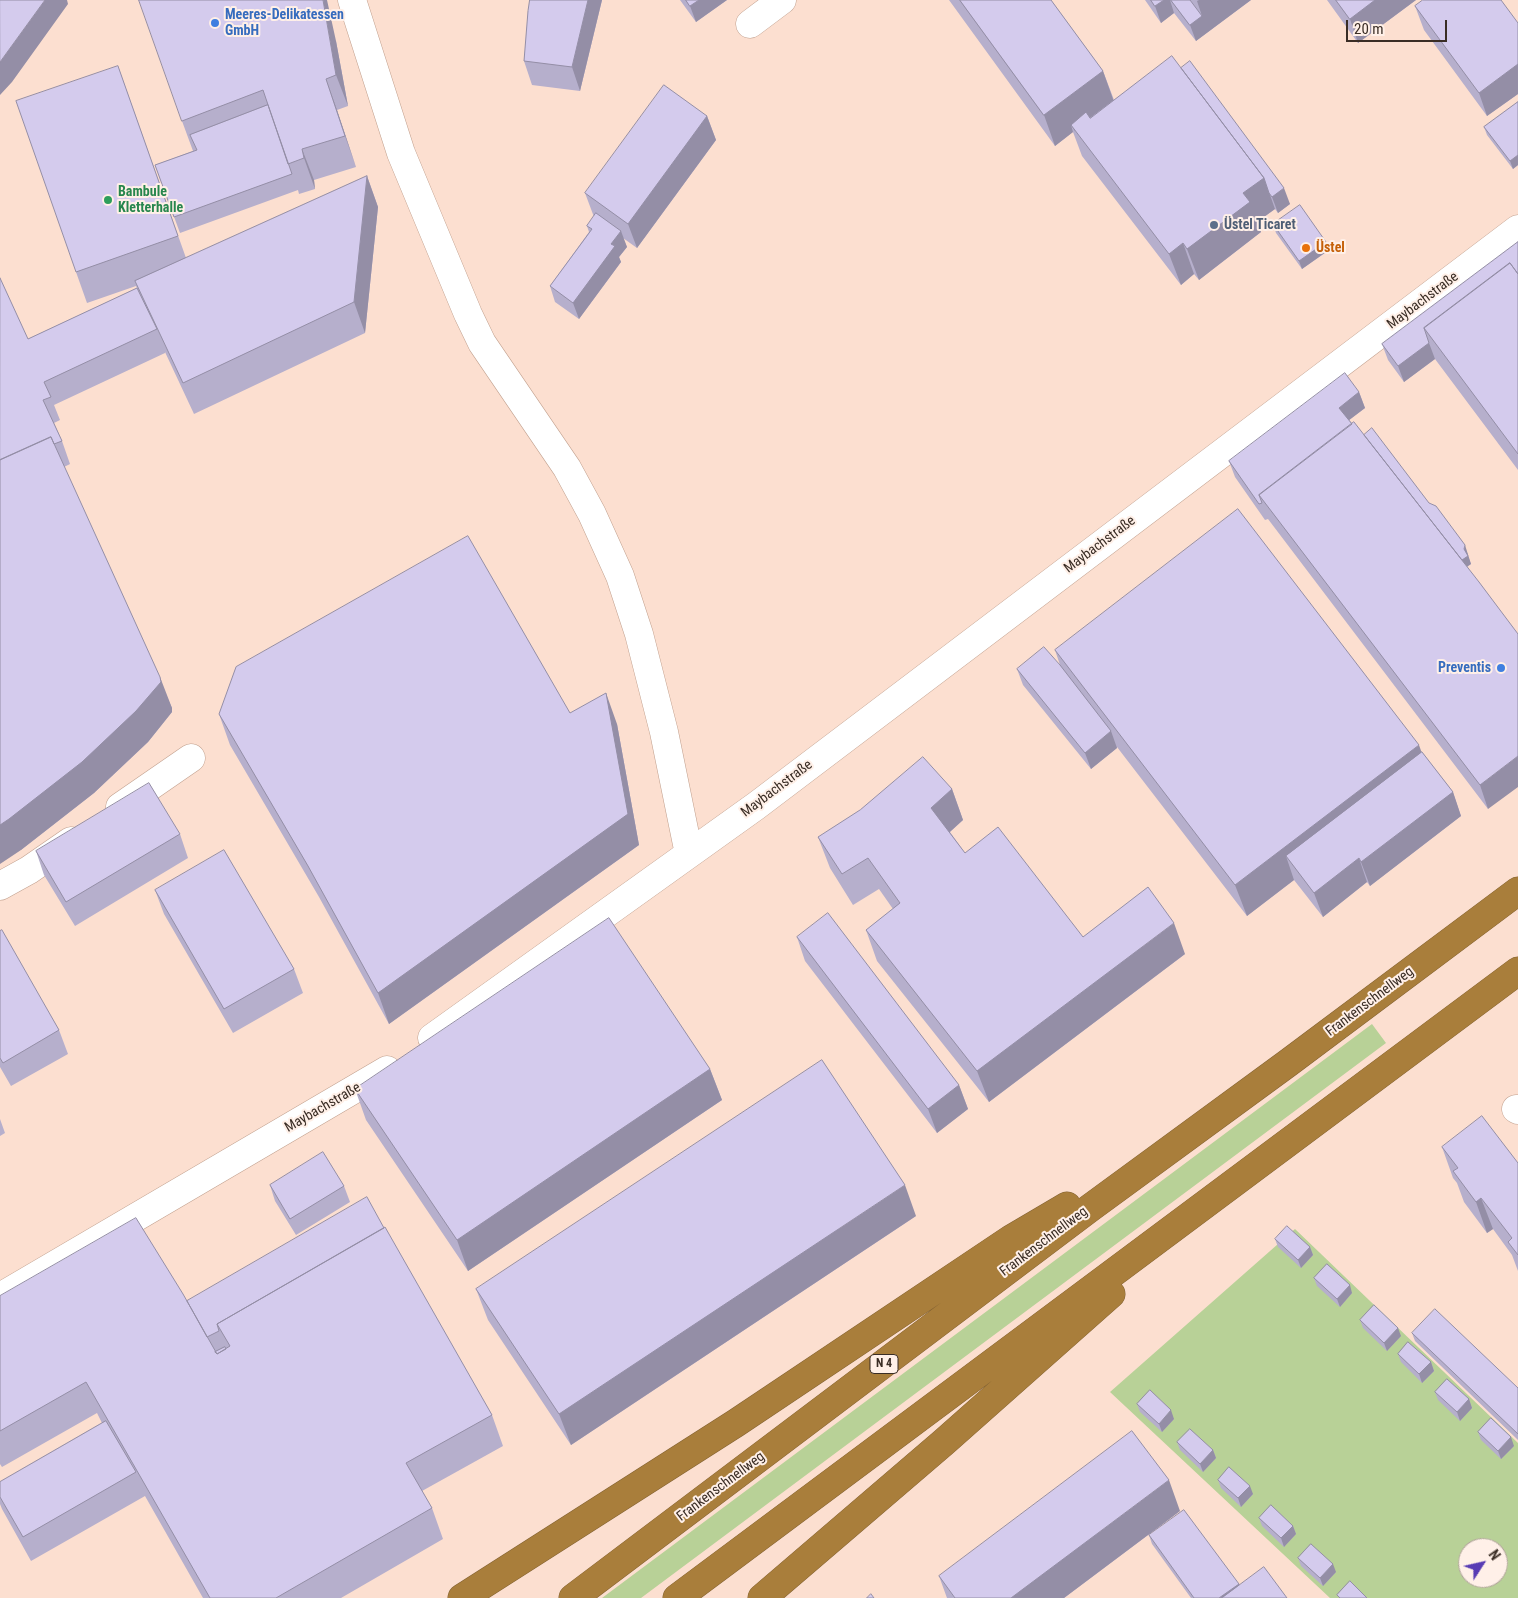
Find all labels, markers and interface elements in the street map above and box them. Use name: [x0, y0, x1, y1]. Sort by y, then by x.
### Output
place label: Meeres-Delikatessen GmbH: [225, 7, 344, 40]
scale bar: [1348, 10, 1449, 42]
marker: Meeres-Delikatessen GmbH: [209, 17, 221, 29]
text: 20 m: [1354, 20, 1384, 38]
place label: Bambule Kletterhalle: [118, 184, 183, 216]
marker: Bambule Kletterhalle: [102, 194, 114, 206]
place label: Üstel Ticaret: [1224, 217, 1296, 233]
marker: Üstel Ticaret: [1208, 219, 1220, 231]
place label: Üstel: [1316, 240, 1345, 256]
marker: Üstel: [1300, 242, 1312, 254]
street label: Maybachstraße: [1384, 269, 1462, 333]
street label: Maybachstraße: [1061, 513, 1139, 577]
place label: Preventis: [1438, 660, 1491, 676]
marker: Preventis: [1495, 662, 1507, 674]
street label: Maybachstraße: [738, 757, 816, 821]
street label: Frankenschnellweg: [1323, 964, 1417, 1040]
street label: Maybachstraße: [282, 1079, 364, 1137]
street label: Frankenschnellweg: [997, 1204, 1091, 1280]
road number: N 4: [870, 1355, 898, 1374]
street label: Frankenschnellweg: [674, 1449, 768, 1525]
north arrow: [1458, 1538, 1508, 1588]
text: N: [1485, 1547, 1503, 1563]

